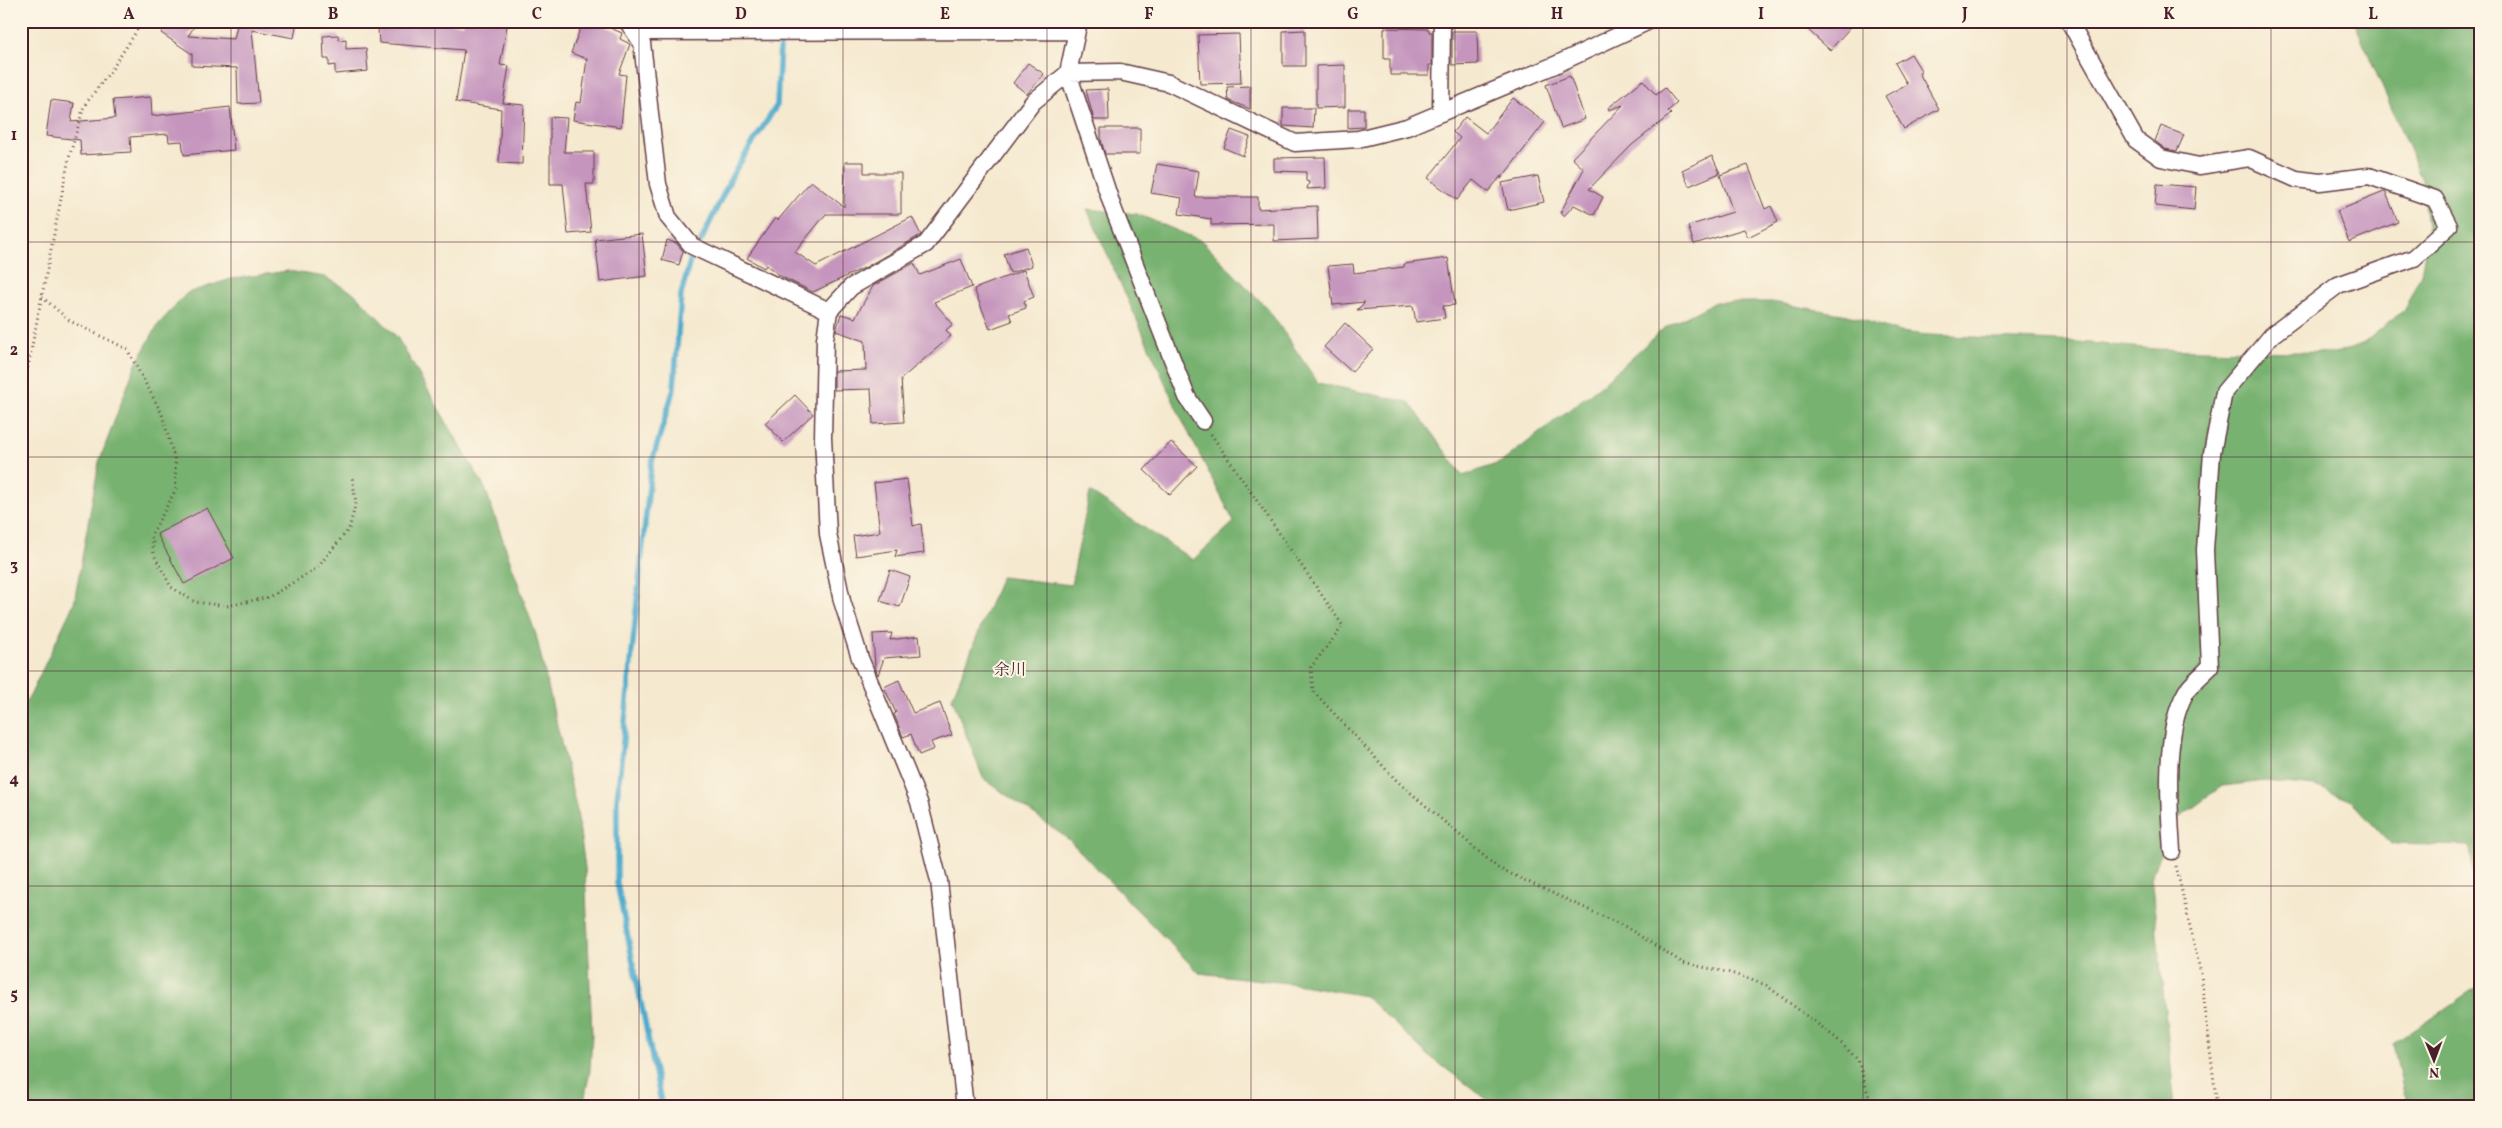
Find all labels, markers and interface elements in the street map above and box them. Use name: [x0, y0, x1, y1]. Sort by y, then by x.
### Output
text: A: [123, 4, 135, 26]
text: B: [328, 4, 339, 26]
text: C: [532, 4, 542, 26]
text: D: [735, 4, 747, 26]
text: E: [940, 4, 950, 26]
text: F: [1144, 4, 1154, 26]
text: G: [1347, 4, 1359, 26]
text: H: [1551, 4, 1563, 26]
text: I: [1758, 4, 1764, 26]
text: J: [1961, 4, 1968, 26]
text: K: [2163, 4, 2175, 26]
text: L: [2368, 4, 2378, 26]
text: 1: [11, 125, 17, 147]
text: 2: [10, 340, 18, 362]
text: 3: [10, 555, 18, 577]
district label: 余川: [994, 660, 1026, 682]
text: 4: [9, 769, 19, 791]
text: 5: [10, 984, 18, 1006]
north arrow: [2410, 1036, 2460, 1086]
text: N: [2429, 1062, 2439, 1081]

